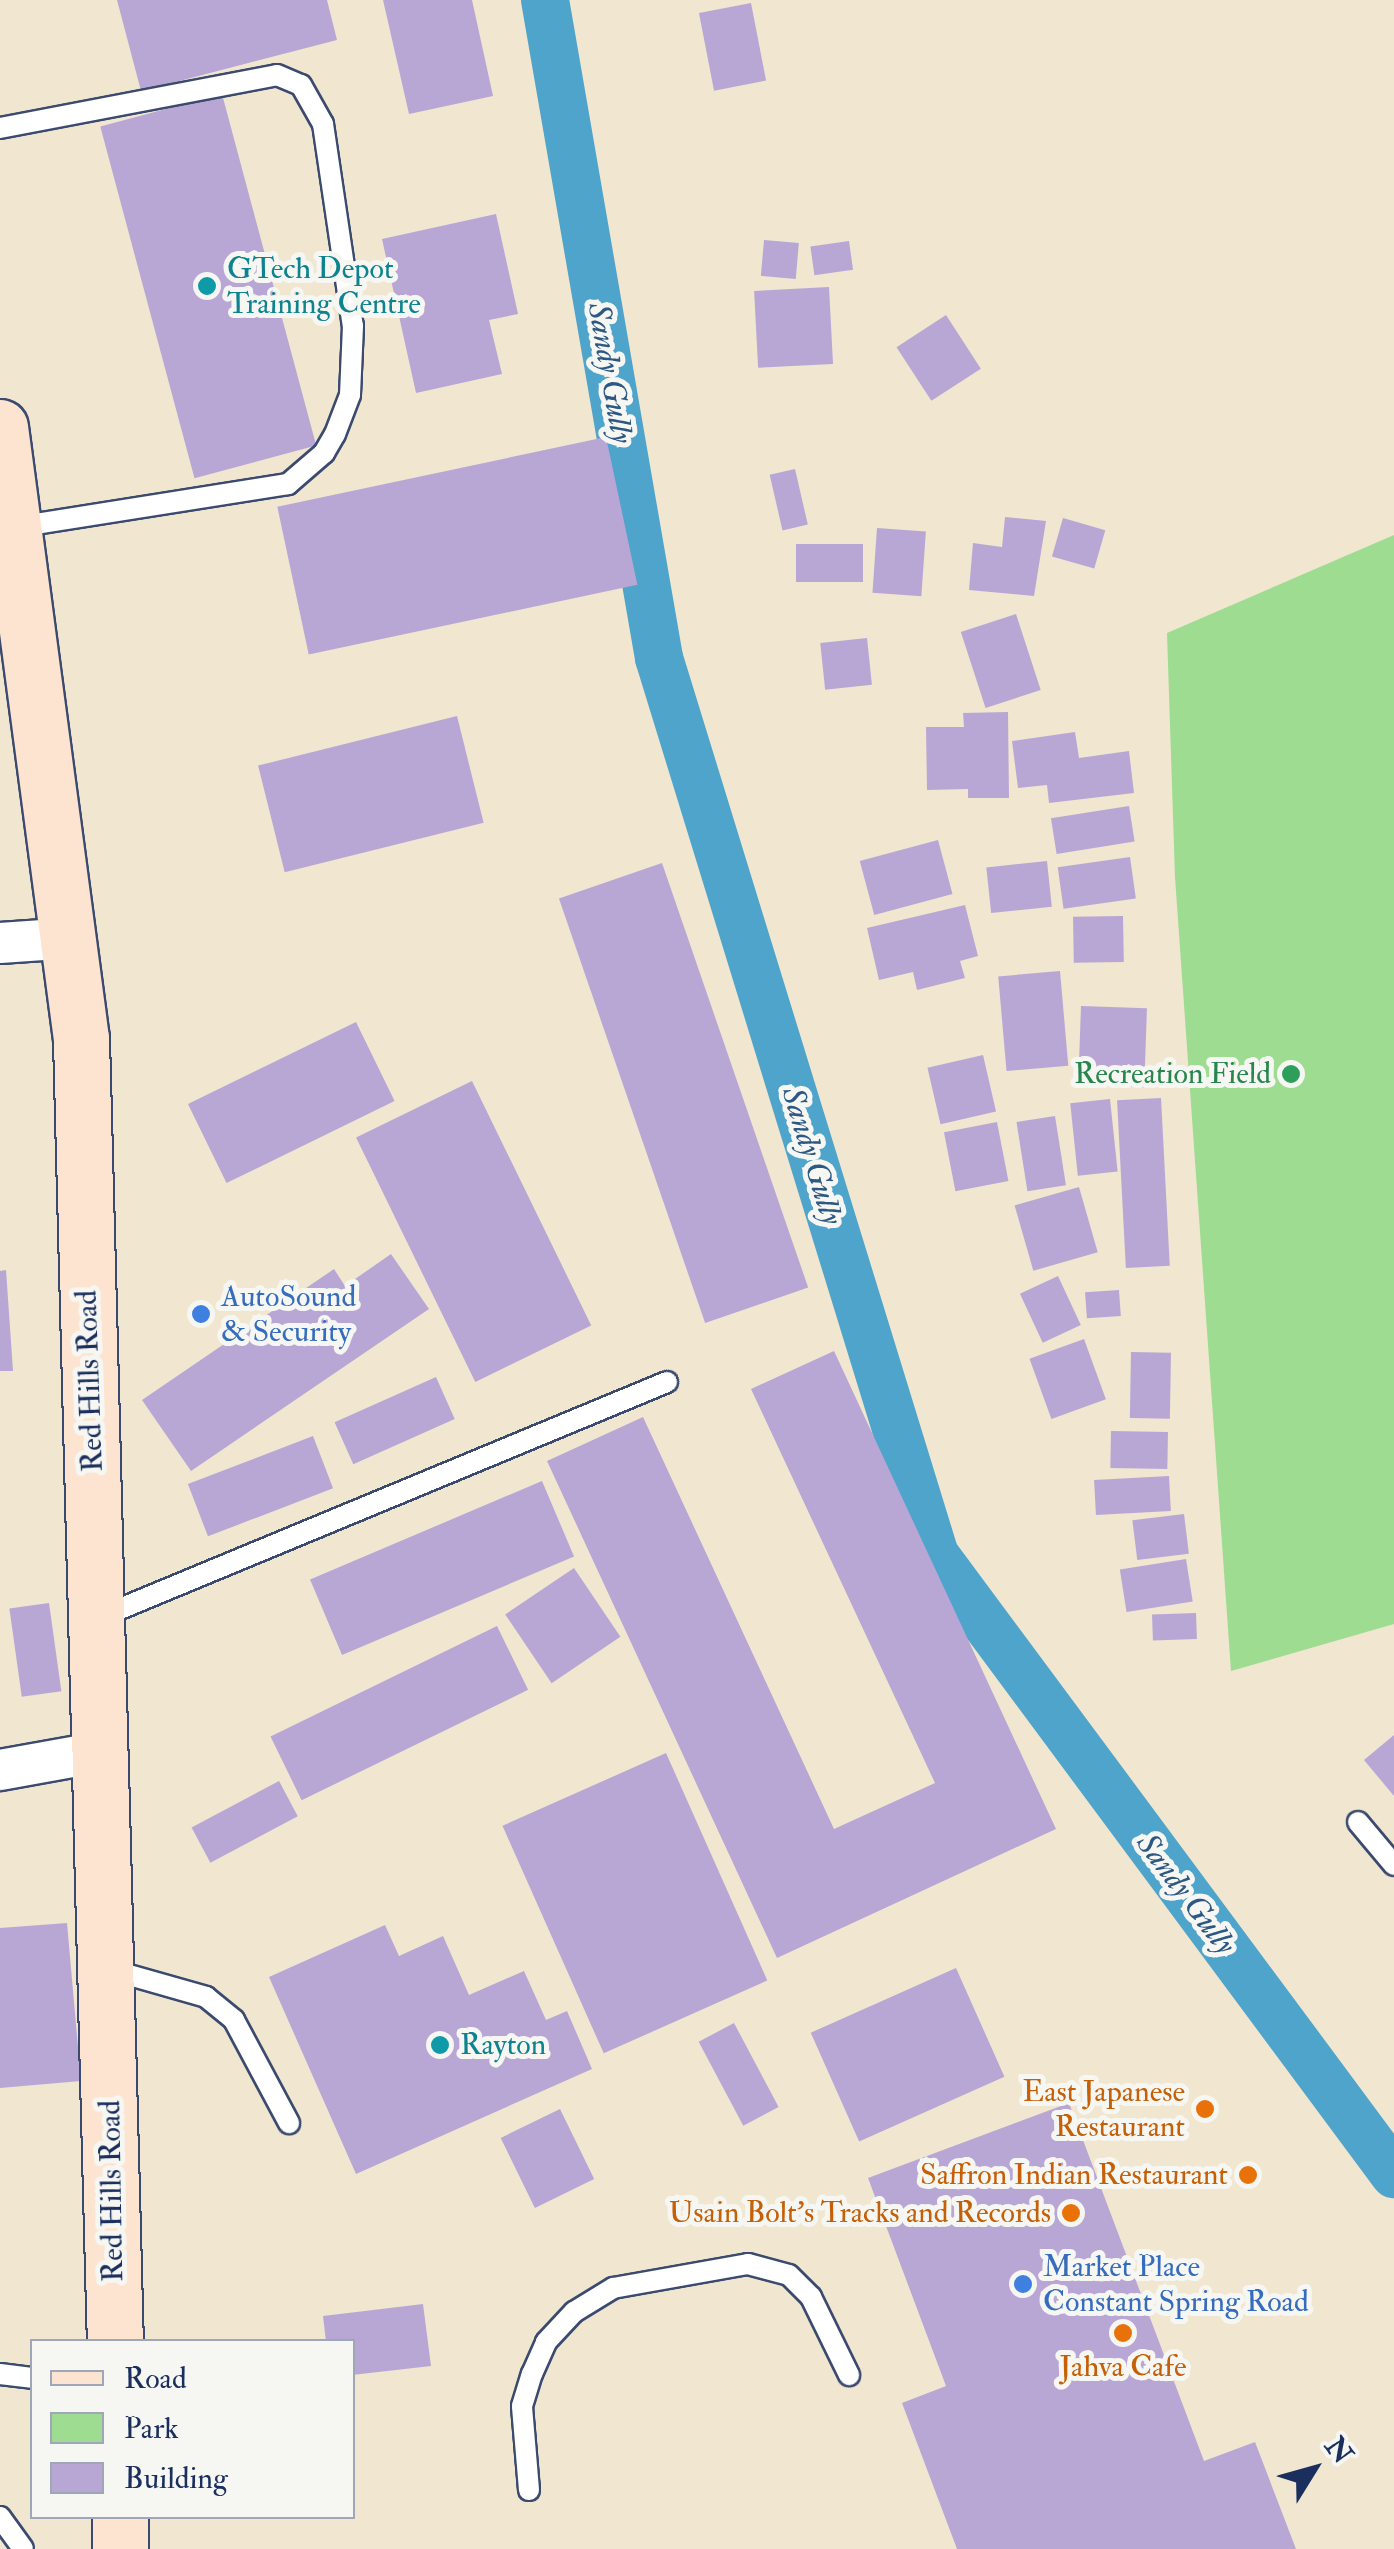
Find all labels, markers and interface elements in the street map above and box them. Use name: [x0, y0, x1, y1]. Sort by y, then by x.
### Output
place label: GTech Depot Training Centre: [227, 251, 421, 322]
marker: GTech Depot Training Centre: [196, 275, 218, 297]
water label: Sandy Gully: [579, 300, 641, 446]
place label: Recreation Field: [1074, 1056, 1271, 1092]
marker: Recreation Field: [1280, 1063, 1302, 1085]
water label: Sandy Gully: [773, 1082, 851, 1230]
place label: AutoSound & Security: [221, 1279, 356, 1350]
street label: Red Hills Road: [69, 1289, 111, 1473]
marker: AutoSound & Security: [190, 1303, 212, 1325]
water label: Sandy Gully: [1128, 1826, 1244, 1962]
place label: Rayton: [460, 2027, 546, 2063]
marker: Rayton: [429, 2034, 451, 2056]
place label: East Japanese Restaurant: [1023, 2074, 1185, 2144]
marker: East Japanese Restaurant: [1194, 2098, 1216, 2120]
street label: Red Hills Road: [92, 2100, 132, 2282]
place label: Saffron Indian Restaurant: [920, 2157, 1228, 2193]
marker: Saffron Indian Restaurant: [1237, 2164, 1259, 2186]
place label: Usain Bolt's Tracks and Records: [669, 2195, 1051, 2231]
marker: Usain Bolt's Tracks and Records: [1060, 2202, 1082, 2224]
place label: Market Place Constant Spring Road: [1043, 2249, 1309, 2320]
marker: Market Place Constant Spring Road: [1012, 2273, 1034, 2295]
marker: Jahva Cafe: [1112, 2322, 1134, 2344]
legend: [30, 2339, 355, 2519]
place label: Jahva Cafe: [1060, 2349, 1186, 2385]
text: Road: [124, 2360, 187, 2397]
text: Park: [124, 2410, 179, 2447]
north arrow: [1264, 2419, 1364, 2519]
text: N: [1317, 2430, 1360, 2471]
text: Building: [124, 2460, 228, 2497]

